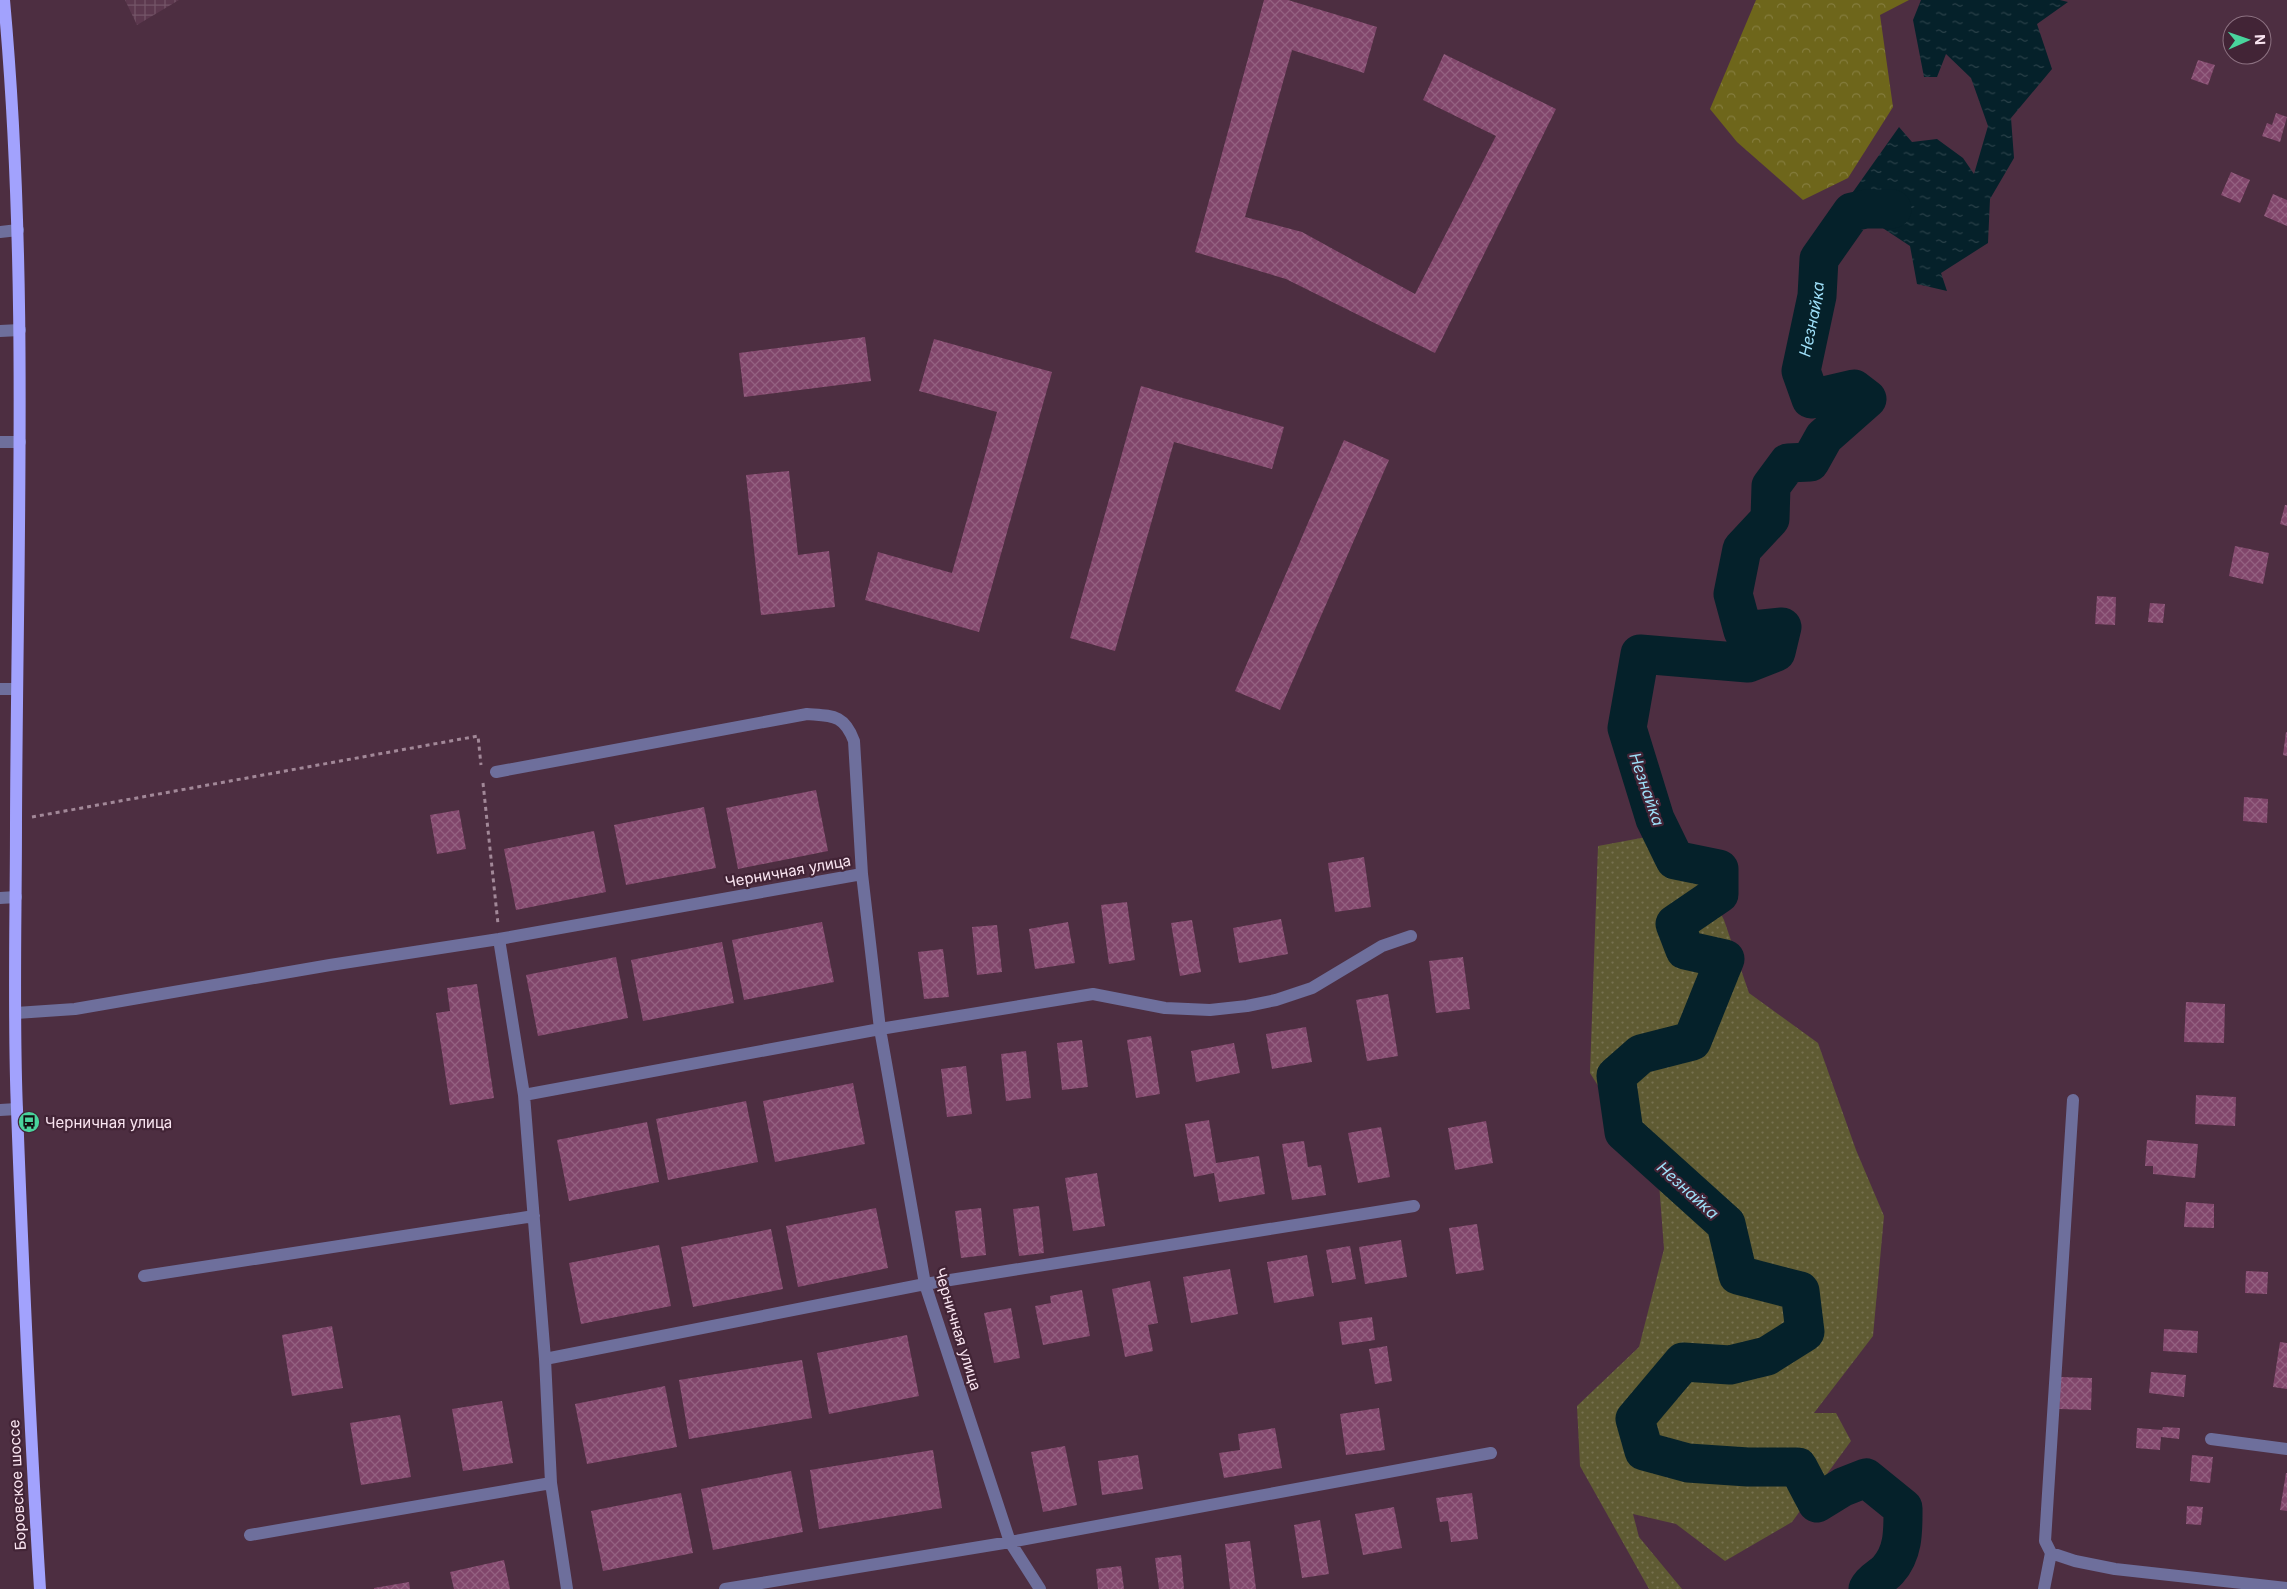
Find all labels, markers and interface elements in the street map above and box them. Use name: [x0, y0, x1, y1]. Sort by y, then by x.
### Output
north arrow: [2222, 15, 2272, 65]
text: N: [2252, 34, 2269, 45]
water label: Незнайка: [1794, 281, 1828, 359]
water label: Незнайка: [1625, 750, 1669, 828]
street label: Черничная улица: [724, 851, 852, 891]
bus stop icon: Черничная улица: [17, 1110, 41, 1134]
place label: Черничная улица: [45, 1113, 172, 1132]
water label: Незнайка: [1653, 1157, 1723, 1223]
street label: Черничная улица: [930, 1265, 986, 1393]
street label: Боровское шоссе: [4, 1419, 30, 1551]

